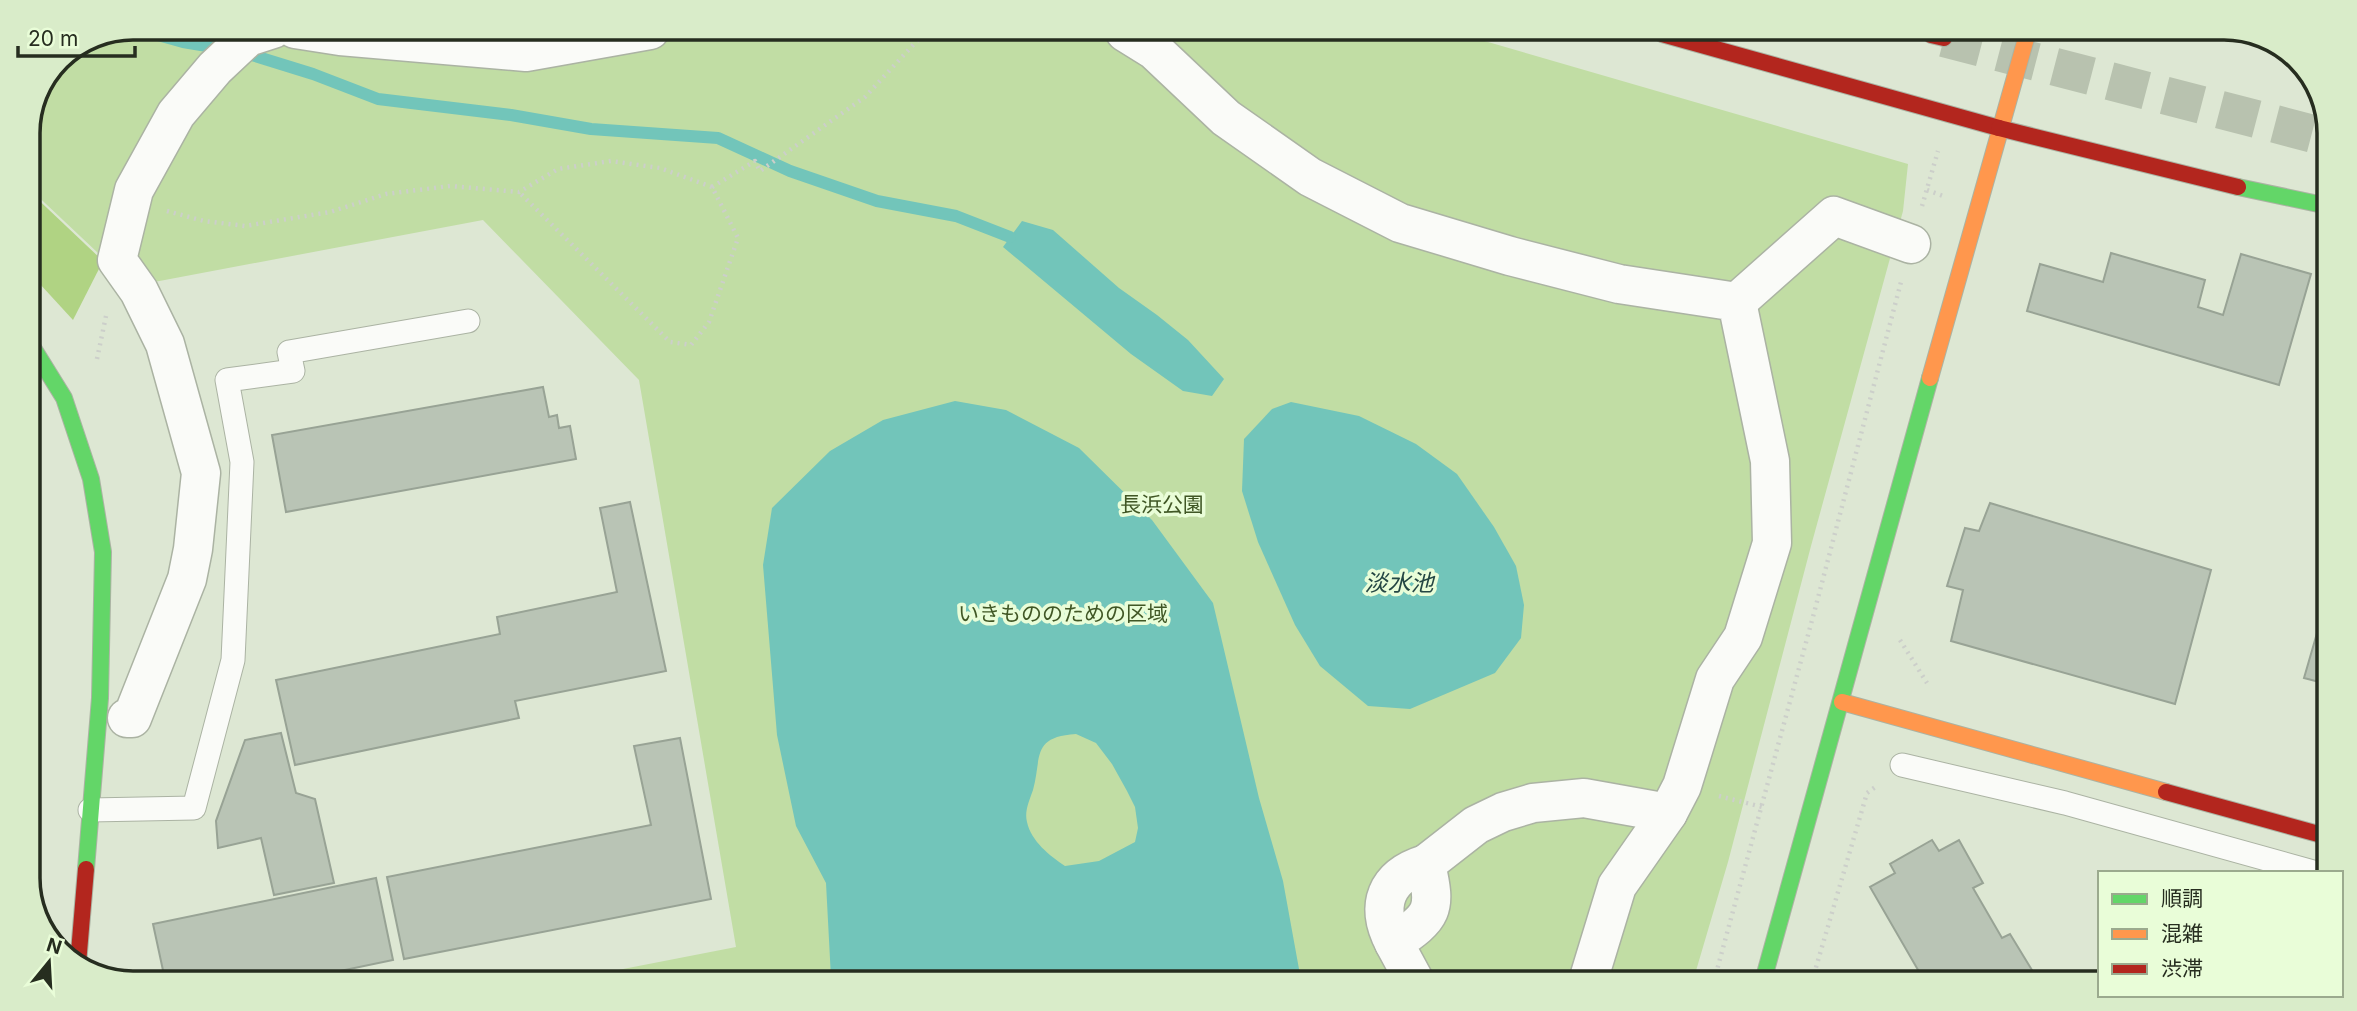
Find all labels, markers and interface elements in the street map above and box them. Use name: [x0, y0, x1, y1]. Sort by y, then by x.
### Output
scale bar: [18, 14, 135, 58]
text: 20 m: [28, 26, 78, 51]
park label: 長浜公園: [1120, 492, 1204, 517]
water label: 淡水池: [1365, 569, 1436, 597]
park label: いきもののための区域: [958, 601, 1168, 626]
legend: [2098, 871, 2343, 997]
text: 順調: [2161, 886, 2203, 911]
text: 混雑: [2161, 921, 2203, 946]
north arrow: [14, 927, 84, 997]
text: N: [44, 933, 65, 959]
text: 渋滞: [2161, 956, 2203, 981]

